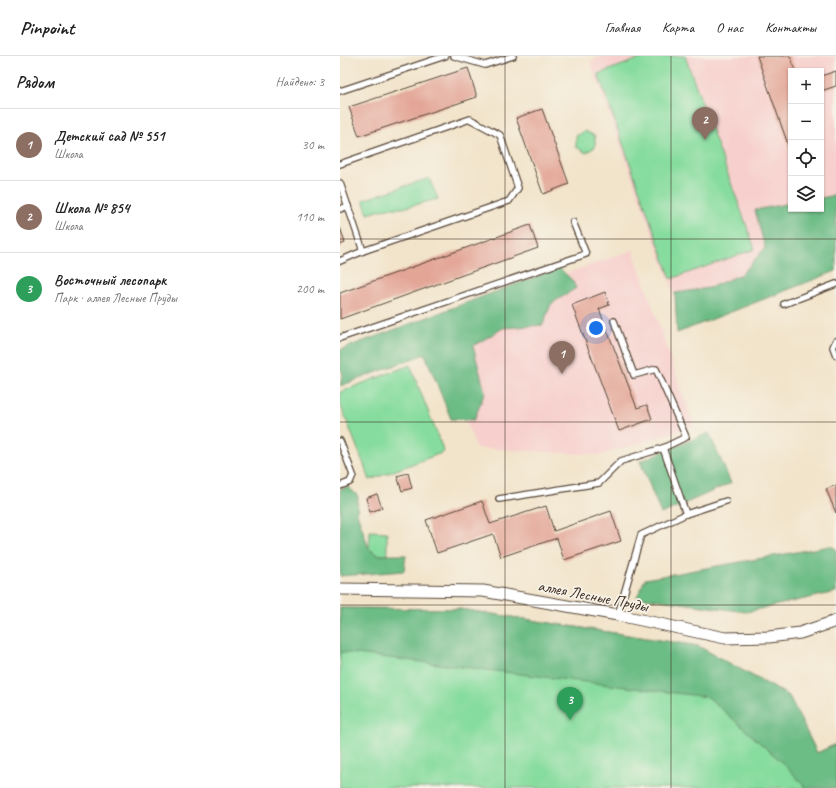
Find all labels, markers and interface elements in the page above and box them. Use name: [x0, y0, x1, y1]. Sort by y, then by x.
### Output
text: Pinpoint: [20, 16, 74, 40]
text: Главная: [605, 19, 640, 36]
text: Карта: [662, 19, 694, 36]
text: О нас: [716, 19, 743, 36]
text: Контакты: [765, 19, 816, 36]
map controls: [788, 68, 824, 212]
button: +: [788, 68, 824, 104]
text: Рядом: [16, 72, 54, 93]
text: Найдено: 3: [276, 74, 324, 90]
button: −: [788, 104, 824, 140]
pin: 2: [692, 107, 718, 140]
text: Детский сад № 551: [54, 127, 165, 146]
text: 1: [26, 137, 32, 153]
text: 30 m: [302, 137, 324, 153]
button: locate: [788, 140, 824, 176]
text: Школа: [54, 146, 83, 162]
button: layers: [788, 176, 824, 212]
text: Школа № 854: [54, 199, 129, 218]
text: 2: [26, 209, 32, 225]
text: 110 m: [296, 209, 324, 225]
text: Школа: [54, 218, 83, 234]
text: Восточный лесопарк: [54, 271, 166, 290]
text: 3: [26, 281, 32, 297]
text: 200 m: [296, 281, 324, 297]
text: Парк · аллея Лесные Пруды: [54, 290, 177, 306]
your location: [586, 318, 606, 338]
pin: 1: [549, 341, 575, 374]
street label: аллея Лесные Пруды: [536, 575, 651, 617]
pin: 3: [557, 687, 583, 720]

